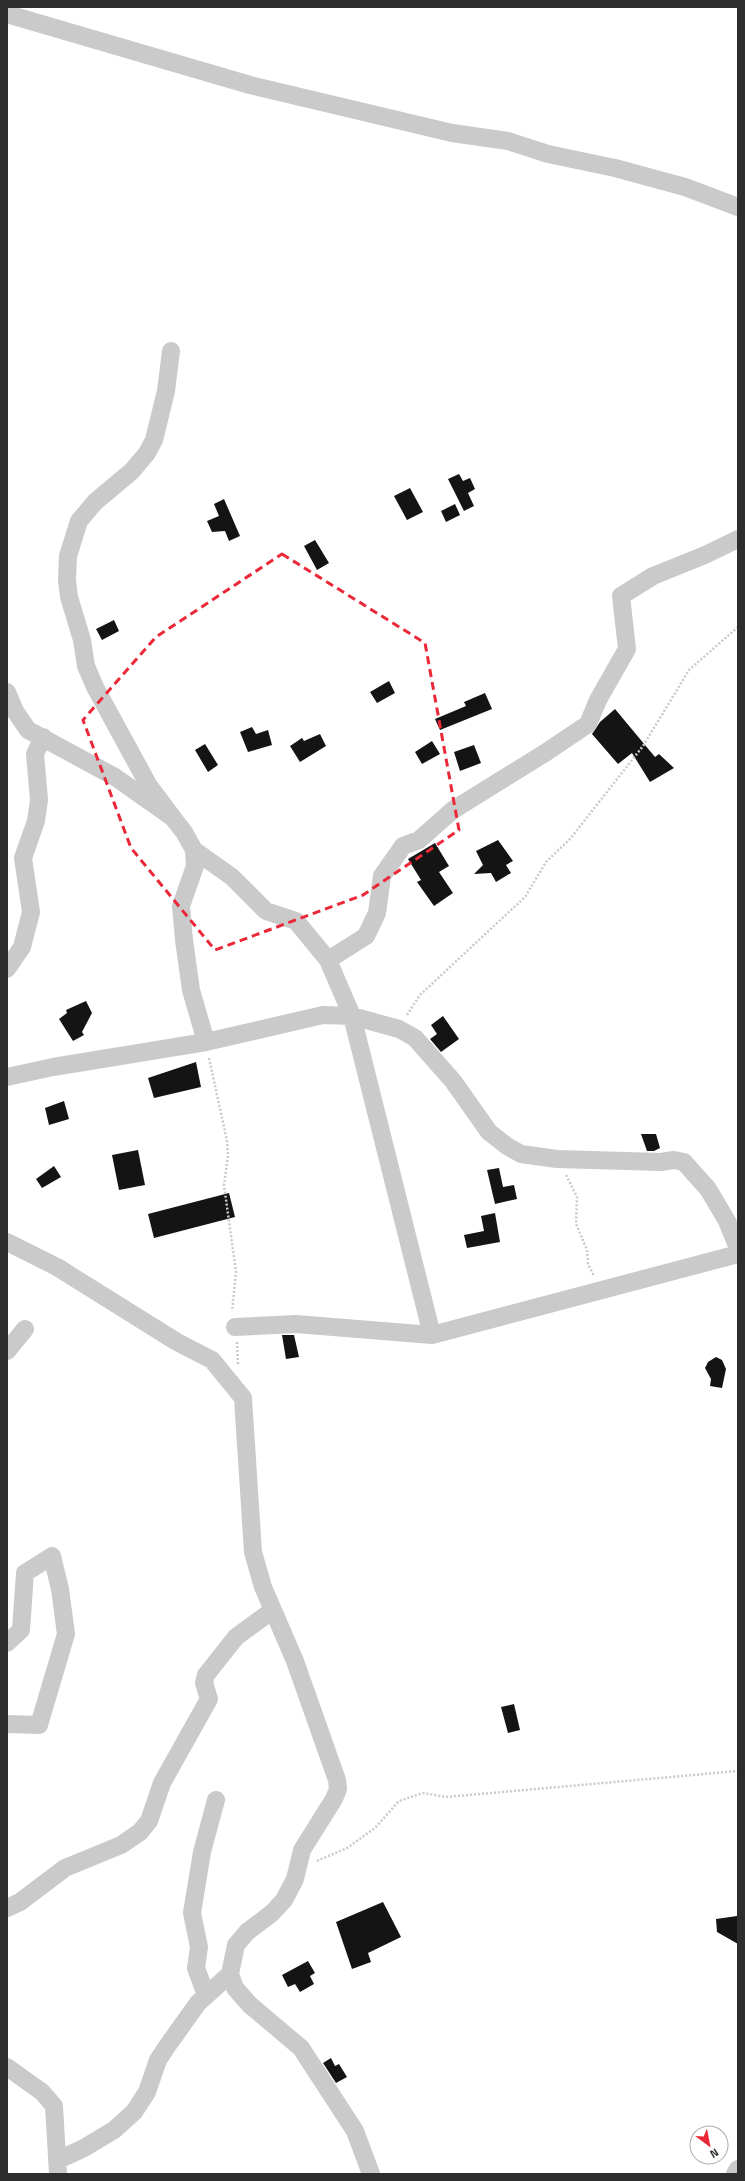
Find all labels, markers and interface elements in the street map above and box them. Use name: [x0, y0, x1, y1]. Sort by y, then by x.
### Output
north arrow: [689, 2125, 729, 2165]
text: N: [707, 2145, 722, 2162]

